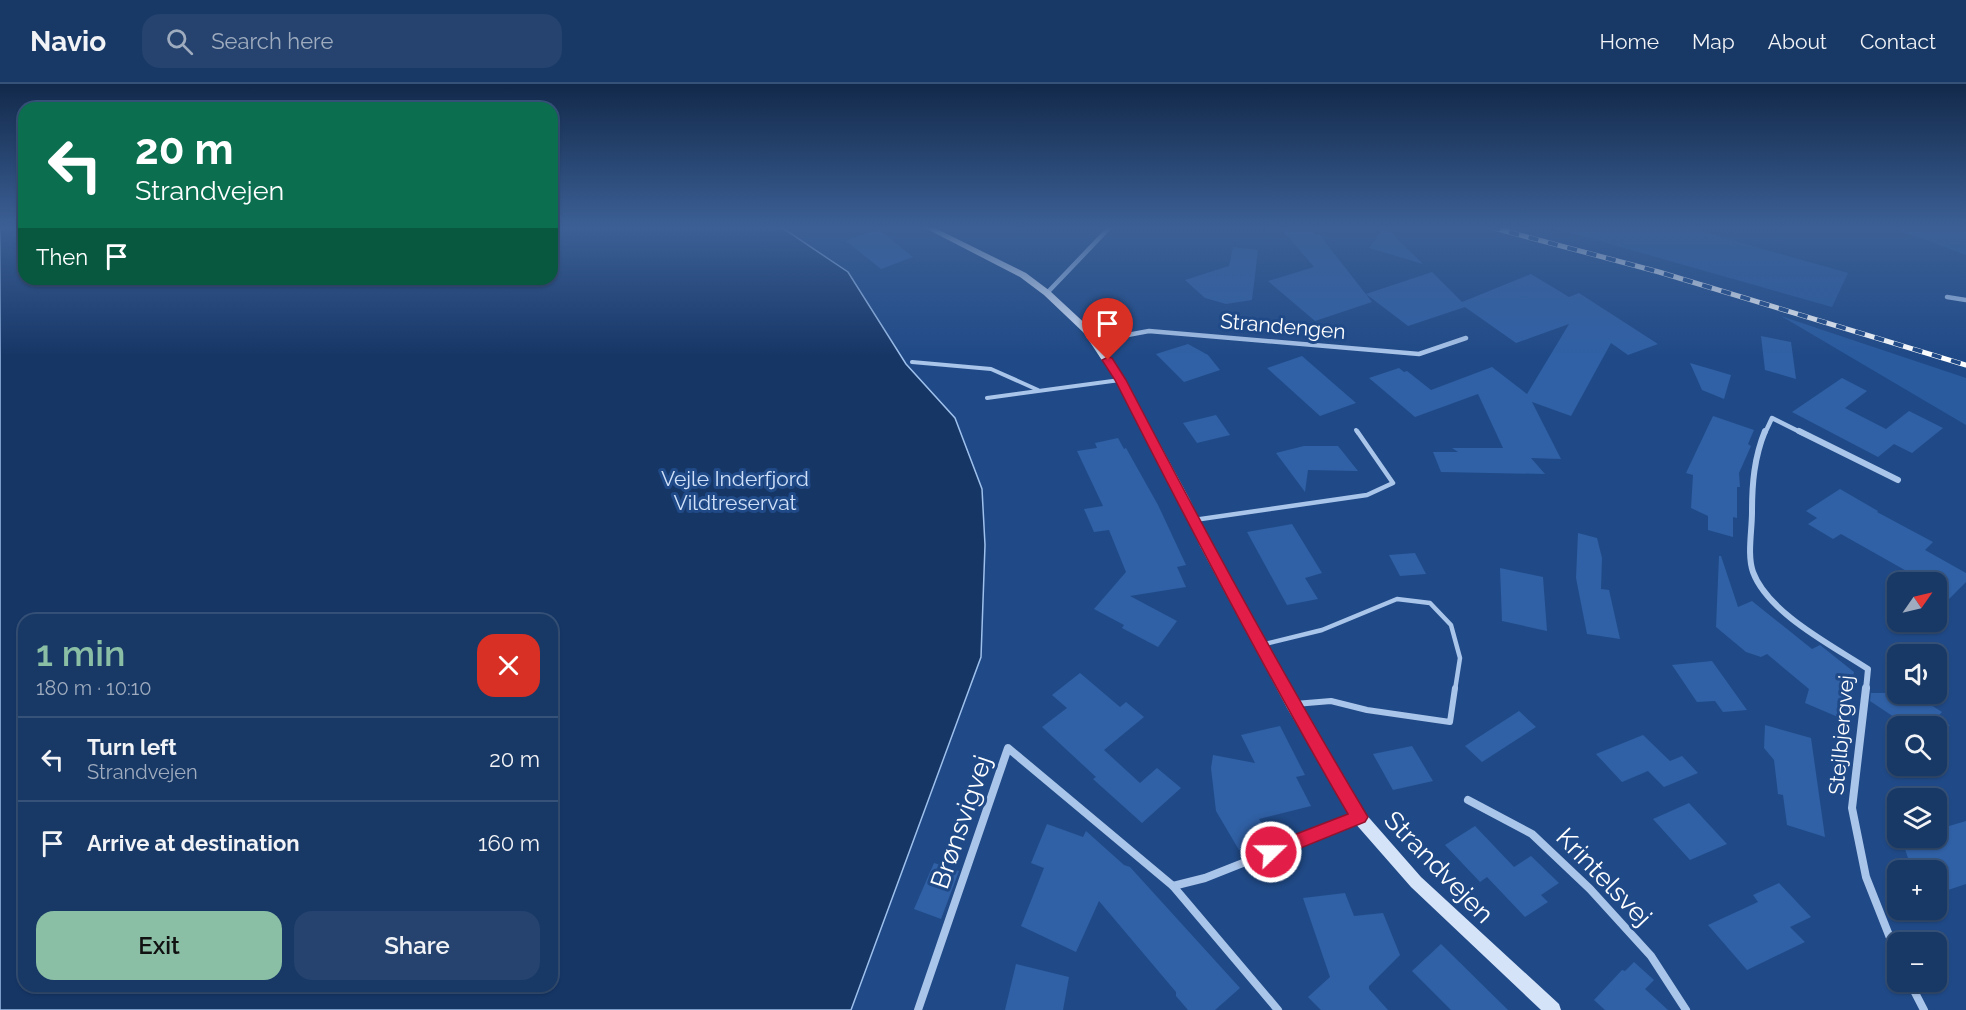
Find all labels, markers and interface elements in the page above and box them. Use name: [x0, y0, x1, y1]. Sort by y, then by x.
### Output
search box: [142, 14, 562, 68]
text: Navio: [30, 25, 106, 58]
icon: search: [163, 25, 196, 58]
text: Search here: [211, 28, 333, 54]
text: Home: [1600, 29, 1659, 54]
text: Map: [1692, 29, 1735, 54]
text: About: [1768, 29, 1827, 54]
text: Contact: [1860, 29, 1936, 54]
text: 20 m: [135, 125, 234, 174]
icon: left: [36, 126, 114, 204]
text: Strandvejen: [135, 175, 284, 206]
icon: arrive: [100, 240, 133, 273]
text: Then: [36, 244, 88, 270]
pin: [1082, 298, 1133, 360]
icon: arrive: [1091, 307, 1124, 340]
street label: Strandengen: [1219, 308, 1347, 344]
park label: Vejle Inderfjord Vildtreservat: [661, 466, 809, 515]
north arrow: [1887, 572, 1947, 632]
map controls: [1887, 572, 1947, 992]
text: 1 min: [36, 632, 125, 674]
button: close: [477, 634, 540, 697]
button: sound: [1887, 644, 1947, 704]
street label: Stejlbjergvej: [1823, 674, 1859, 796]
text: 180 m · 10:10: [36, 676, 151, 700]
button: search: [1887, 716, 1947, 776]
text: Turn left: [87, 734, 177, 760]
icon: left: [36, 743, 69, 776]
text: 20 m: [489, 746, 540, 772]
street label: Brønsvigvej: [924, 751, 998, 893]
text: Strandvejen: [87, 760, 198, 784]
button: layers: [1887, 788, 1947, 848]
street label: Strandvejen: [1378, 805, 1500, 929]
position arrow: [1239, 820, 1303, 884]
street label: Krintelsvej: [1550, 822, 1658, 932]
icon: arrive: [36, 827, 69, 860]
text: Arrive at destination: [87, 830, 300, 856]
text: 160 m: [478, 830, 540, 856]
button: +: [1887, 860, 1947, 920]
button: Exit: [36, 911, 282, 980]
button: Share: [294, 911, 540, 980]
button: −: [1887, 932, 1947, 992]

